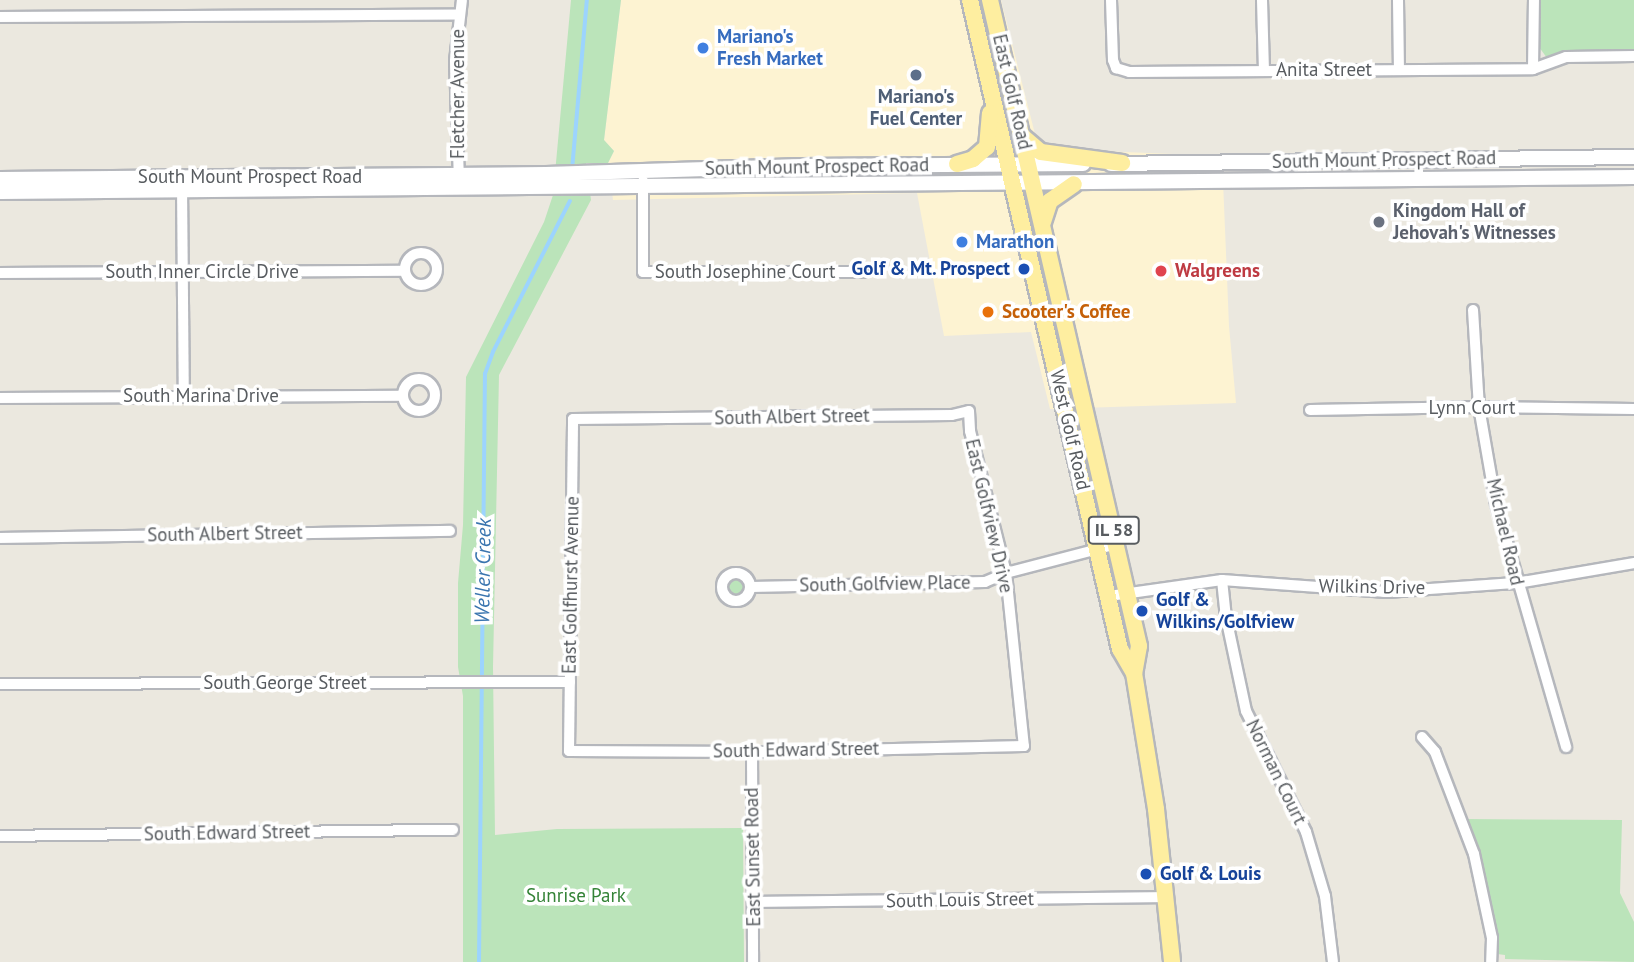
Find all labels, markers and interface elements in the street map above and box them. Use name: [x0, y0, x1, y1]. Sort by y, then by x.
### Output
place label: Mariano's Fresh Market: [717, 26, 823, 70]
street label: Fletcher Avenue: [447, 29, 469, 159]
street label: East Golf Road: [988, 32, 1036, 152]
marker: Mariano's Fresh Market: [695, 40, 711, 56]
street label: Anita Street: [1276, 59, 1372, 81]
marker: Mariano's Fuel Center: [908, 67, 924, 83]
place label: Mariano's Fuel Center: [870, 86, 962, 130]
street label: South Mount Prospect Road: [1272, 147, 1496, 173]
street label: South Mount Prospect Road: [705, 154, 929, 180]
street label: South Mount Prospect Road: [138, 166, 362, 188]
place label: Kingdom Hall of Jehovah's Witnesses: [1393, 200, 1556, 244]
marker: Kingdom Hall of Jehovah's Witnesses: [1371, 214, 1387, 230]
place label: Marathon: [976, 231, 1054, 253]
marker: Marathon: [954, 234, 970, 250]
place label: Golf & Mt. Prospect: [850, 258, 1010, 280]
place label: Walgreens: [1175, 260, 1260, 282]
street label: South Inner Circle Drive: [105, 261, 299, 283]
street label: South Josephine Court: [655, 261, 835, 283]
marker: Golf & Mt. Prospect: [1016, 261, 1032, 277]
marker: Walgreens: [1153, 263, 1169, 279]
place label: Scooter's Coffee: [1002, 301, 1131, 323]
marker: Scooter's Coffee: [980, 304, 996, 320]
street label: West Golf Road: [1045, 368, 1095, 492]
street label: South Marina Drive: [123, 385, 279, 407]
street label: Lynn Court: [1429, 397, 1515, 419]
street label: South Albert Street: [714, 404, 870, 430]
street label: East Golfview Drive: [960, 437, 1018, 595]
street label: Michael Road: [1482, 476, 1528, 588]
street label: East Golfhurst Avenue: [558, 496, 584, 674]
road number: IL 58: [1086, 516, 1142, 544]
water label: Weller Creek: [469, 518, 497, 624]
street label: South Albert Street: [147, 521, 303, 547]
street label: South Golfview Place: [799, 571, 971, 597]
street label: Wilkins Drive: [1319, 575, 1425, 599]
place label: Golf & Wilkins/Golfview: [1156, 589, 1294, 633]
marker: Golf & Wilkins/Golfview: [1134, 603, 1150, 619]
street label: South George Street: [203, 672, 367, 694]
street label: Norman Court: [1241, 716, 1311, 828]
street label: South Edward Street: [713, 737, 879, 763]
street label: East Sunset Road: [740, 787, 766, 927]
street label: South Edward Street: [144, 820, 310, 846]
place label: Golf & Louis: [1160, 863, 1261, 885]
marker: Golf & Louis: [1138, 866, 1154, 882]
park label: Sunrise Park: [526, 885, 626, 907]
street label: South Louis Street: [886, 887, 1034, 913]

